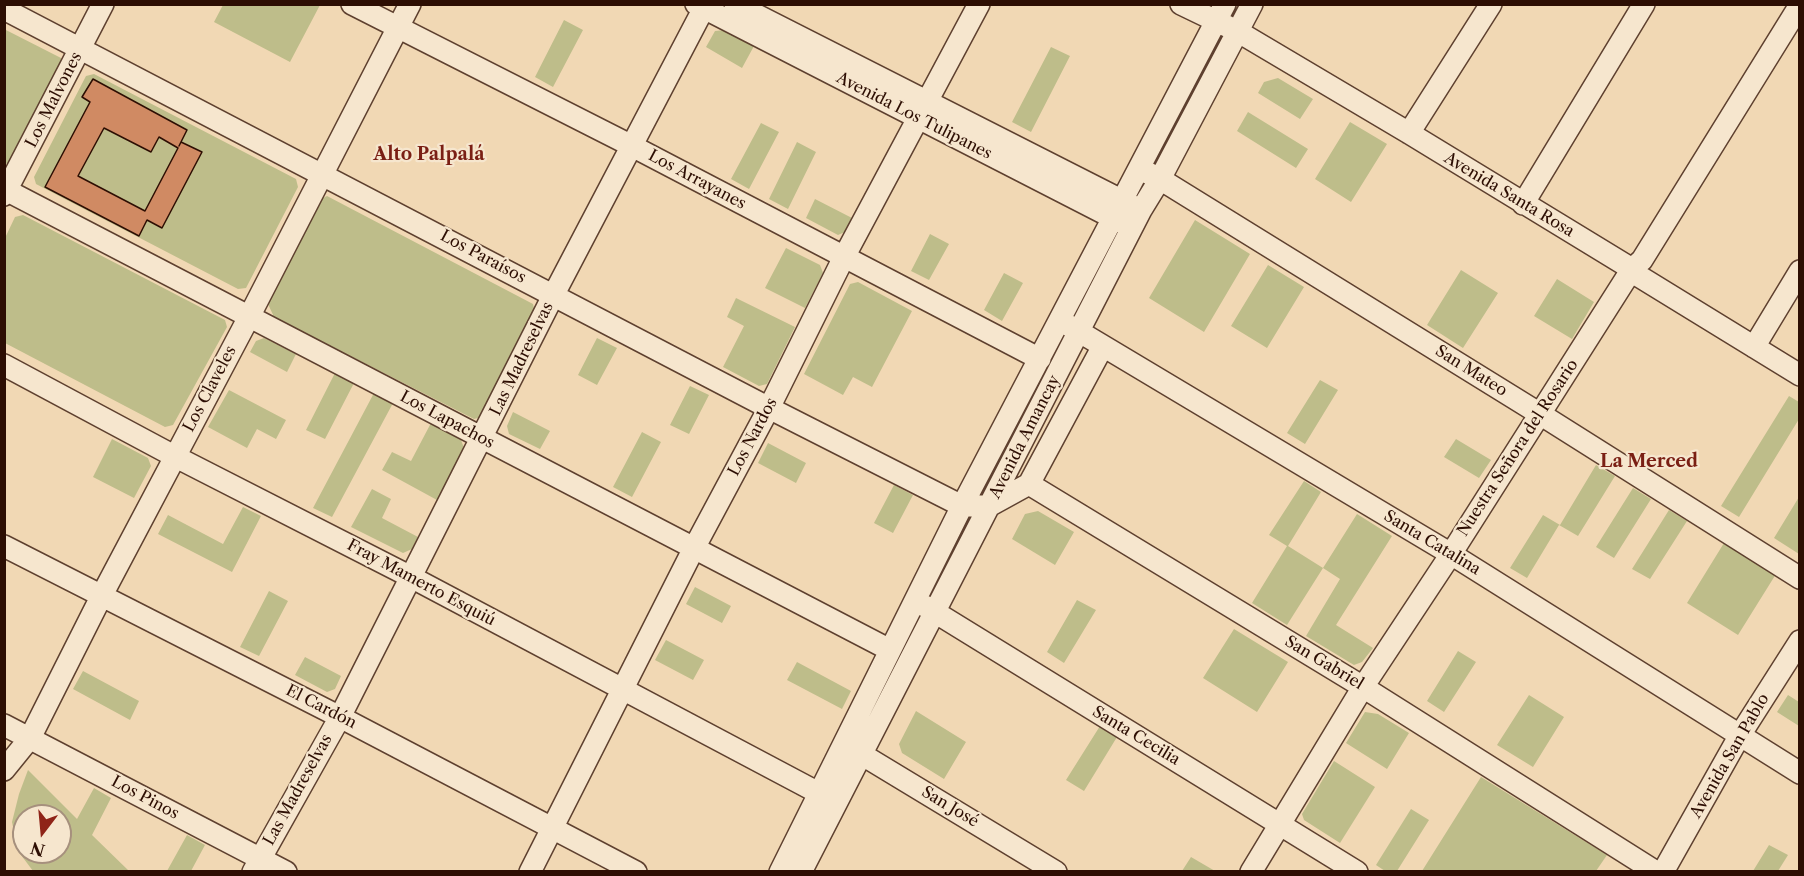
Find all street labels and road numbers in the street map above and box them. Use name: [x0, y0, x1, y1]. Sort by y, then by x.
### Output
street label: Los Malvones: [22, 49, 86, 151]
street label: Avenida Los Tulipanes: [833, 68, 995, 164]
street label: Los Arrayanes: [645, 146, 749, 214]
street label: Avenida Santa Rosa: [1440, 149, 1578, 241]
street label: Los Paraísos: [437, 226, 529, 288]
street label: Las Madreselvas: [486, 299, 558, 419]
street label: San Mateo: [1432, 341, 1510, 401]
street label: Los Claveles: [179, 343, 241, 435]
street label: Nuestra Señora del Rosario: [1454, 356, 1582, 540]
street label: Avenida Amancay: [986, 372, 1064, 502]
street label: Los Lapachos: [397, 387, 497, 453]
street label: Los Nardos: [724, 395, 782, 479]
street label: Santa Catalina: [1380, 507, 1484, 579]
street label: Fray Mamerto Esquiú: [344, 536, 498, 630]
street label: San Gabriel: [1281, 632, 1367, 694]
street label: El Cardón: [282, 681, 360, 733]
street label: Avenida San Pablo: [1687, 690, 1773, 822]
street label: Santa Cecilia: [1089, 702, 1183, 770]
street label: Las Madreselvas: [260, 731, 336, 849]
street label: Los Pinos: [108, 772, 182, 824]
street label: San José: [918, 782, 982, 832]

